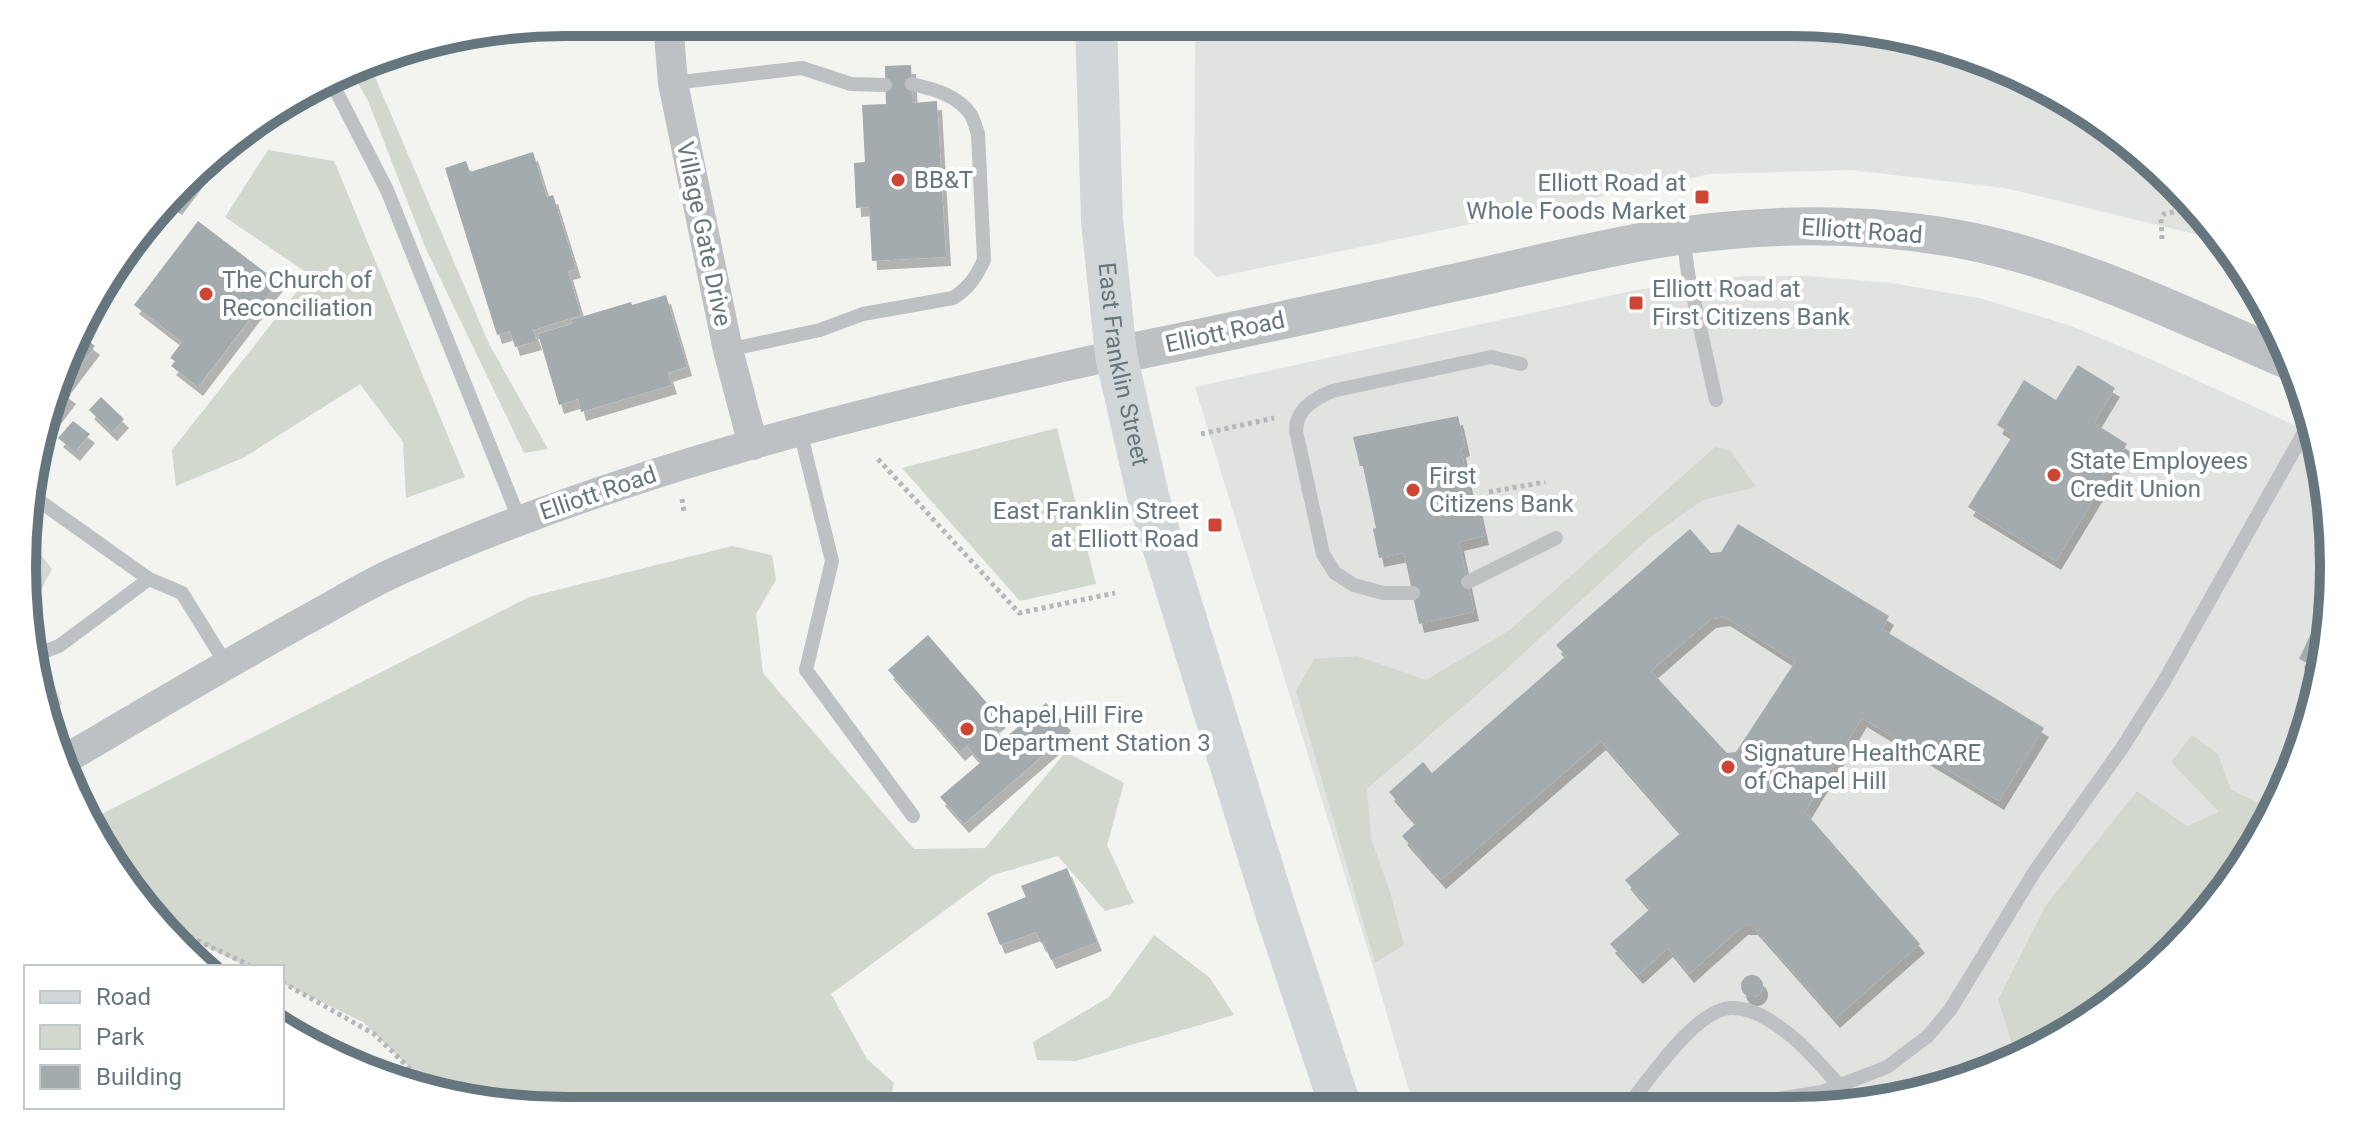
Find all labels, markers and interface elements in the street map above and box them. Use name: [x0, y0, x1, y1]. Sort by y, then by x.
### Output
street label: Village Gate Drive: [671, 139, 737, 329]
place label: BB&T: [914, 166, 973, 194]
place label: Elliott Road at Whole Foods Market: [1466, 169, 1686, 225]
marker: BB&T: [889, 171, 907, 189]
marker: Elliott Road at Whole Foods Market: [1693, 188, 1711, 206]
street label: Elliott Road: [1800, 213, 1924, 249]
street label: East Franklin Street: [1092, 261, 1155, 469]
place label: The Church of Reconciliation: [222, 266, 373, 322]
place label: Elliott Road at First Citizens Bank: [1652, 275, 1851, 331]
marker: The Church of Reconciliation: [197, 285, 215, 303]
marker: Elliott Road at First Citizens Bank: [1627, 294, 1645, 312]
street label: Elliott Road: [1163, 306, 1287, 358]
place label: State Employees Credit Union: [2070, 447, 2248, 503]
street label: Elliott Road: [536, 460, 660, 526]
place label: First Citizens Bank: [1429, 462, 1574, 518]
marker: State Employees Credit Union: [2045, 466, 2063, 484]
marker: First Citizens Bank: [1404, 481, 1422, 499]
place label: East Franklin Street at Elliott Road: [993, 497, 1199, 553]
marker: East Franklin Street at Elliott Road: [1206, 516, 1224, 534]
place label: Chapel Hill Fire Department Station 3: [983, 701, 1211, 757]
marker: Chapel Hill Fire Department Station 3: [958, 720, 976, 738]
place label: Signature HealthCARE of Chapel Hill: [1744, 739, 1981, 795]
marker: Signature HealthCARE of Chapel Hill: [1719, 758, 1737, 776]
legend: [24, 965, 284, 1109]
text: Road: [96, 983, 151, 1011]
text: Park: [96, 1023, 145, 1051]
text: Building: [96, 1063, 182, 1091]

